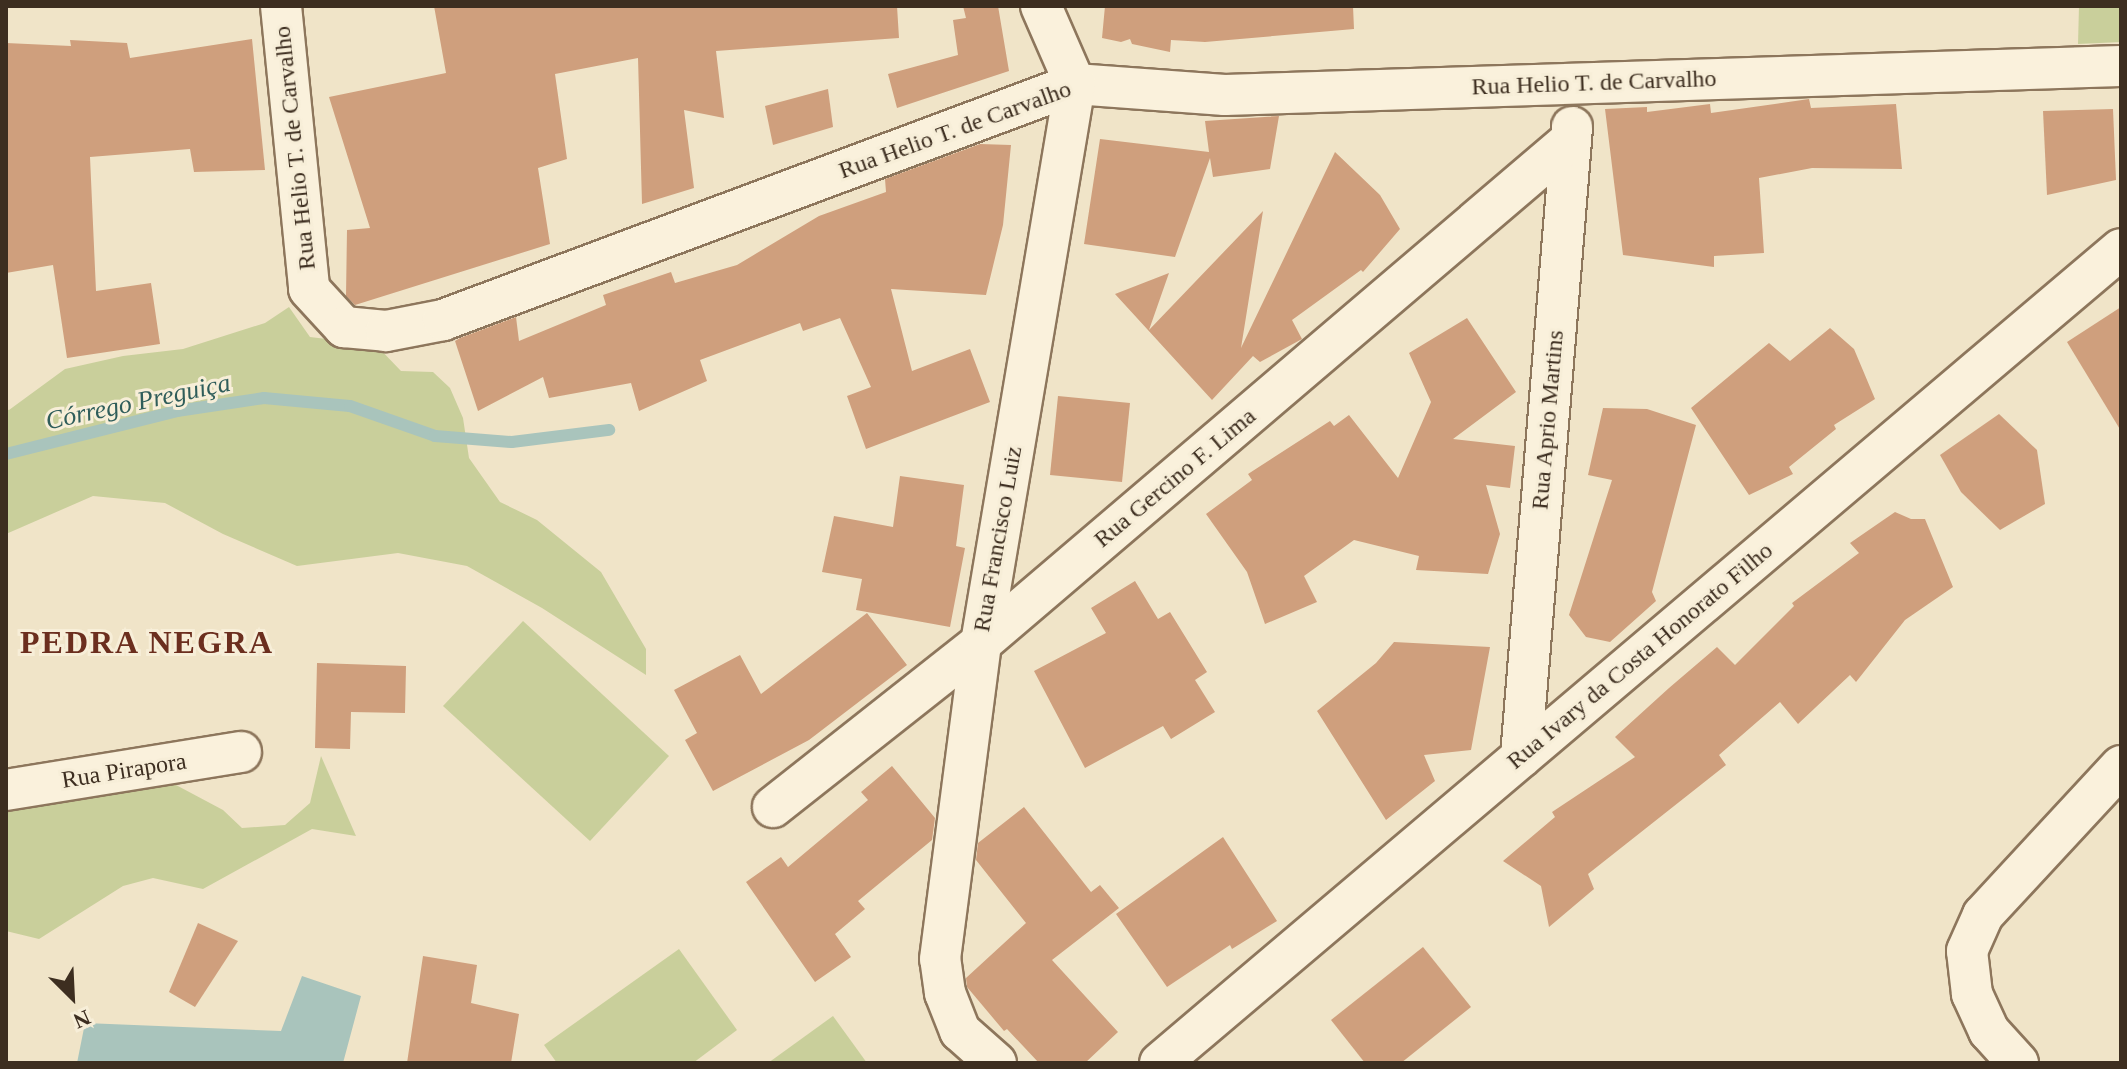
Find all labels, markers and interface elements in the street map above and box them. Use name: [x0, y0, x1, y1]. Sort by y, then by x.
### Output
street label: Rua Helio T. de Carvalho: [268, 24, 322, 272]
street label: Rua Helio T. de Carvalho: [1471, 64, 1717, 102]
street label: Rua Helio T. de Carvalho: [835, 74, 1075, 186]
street label: Rua Aprio Martins: [1526, 328, 1570, 512]
water label: Córrego Preguiça: [43, 367, 233, 437]
street label: Rua Gercino F. Lima: [1088, 402, 1262, 554]
street label: Rua Francisco Luiz: [968, 444, 1028, 634]
street label: Rua Ivary da Costa Honorato Filho: [1501, 536, 1779, 776]
district label: PEDRA NEGRA: [19, 623, 275, 661]
street label: Rua Pirapora: [60, 747, 188, 795]
north arrow: [32, 957, 112, 1037]
text: N: [70, 1005, 94, 1034]

